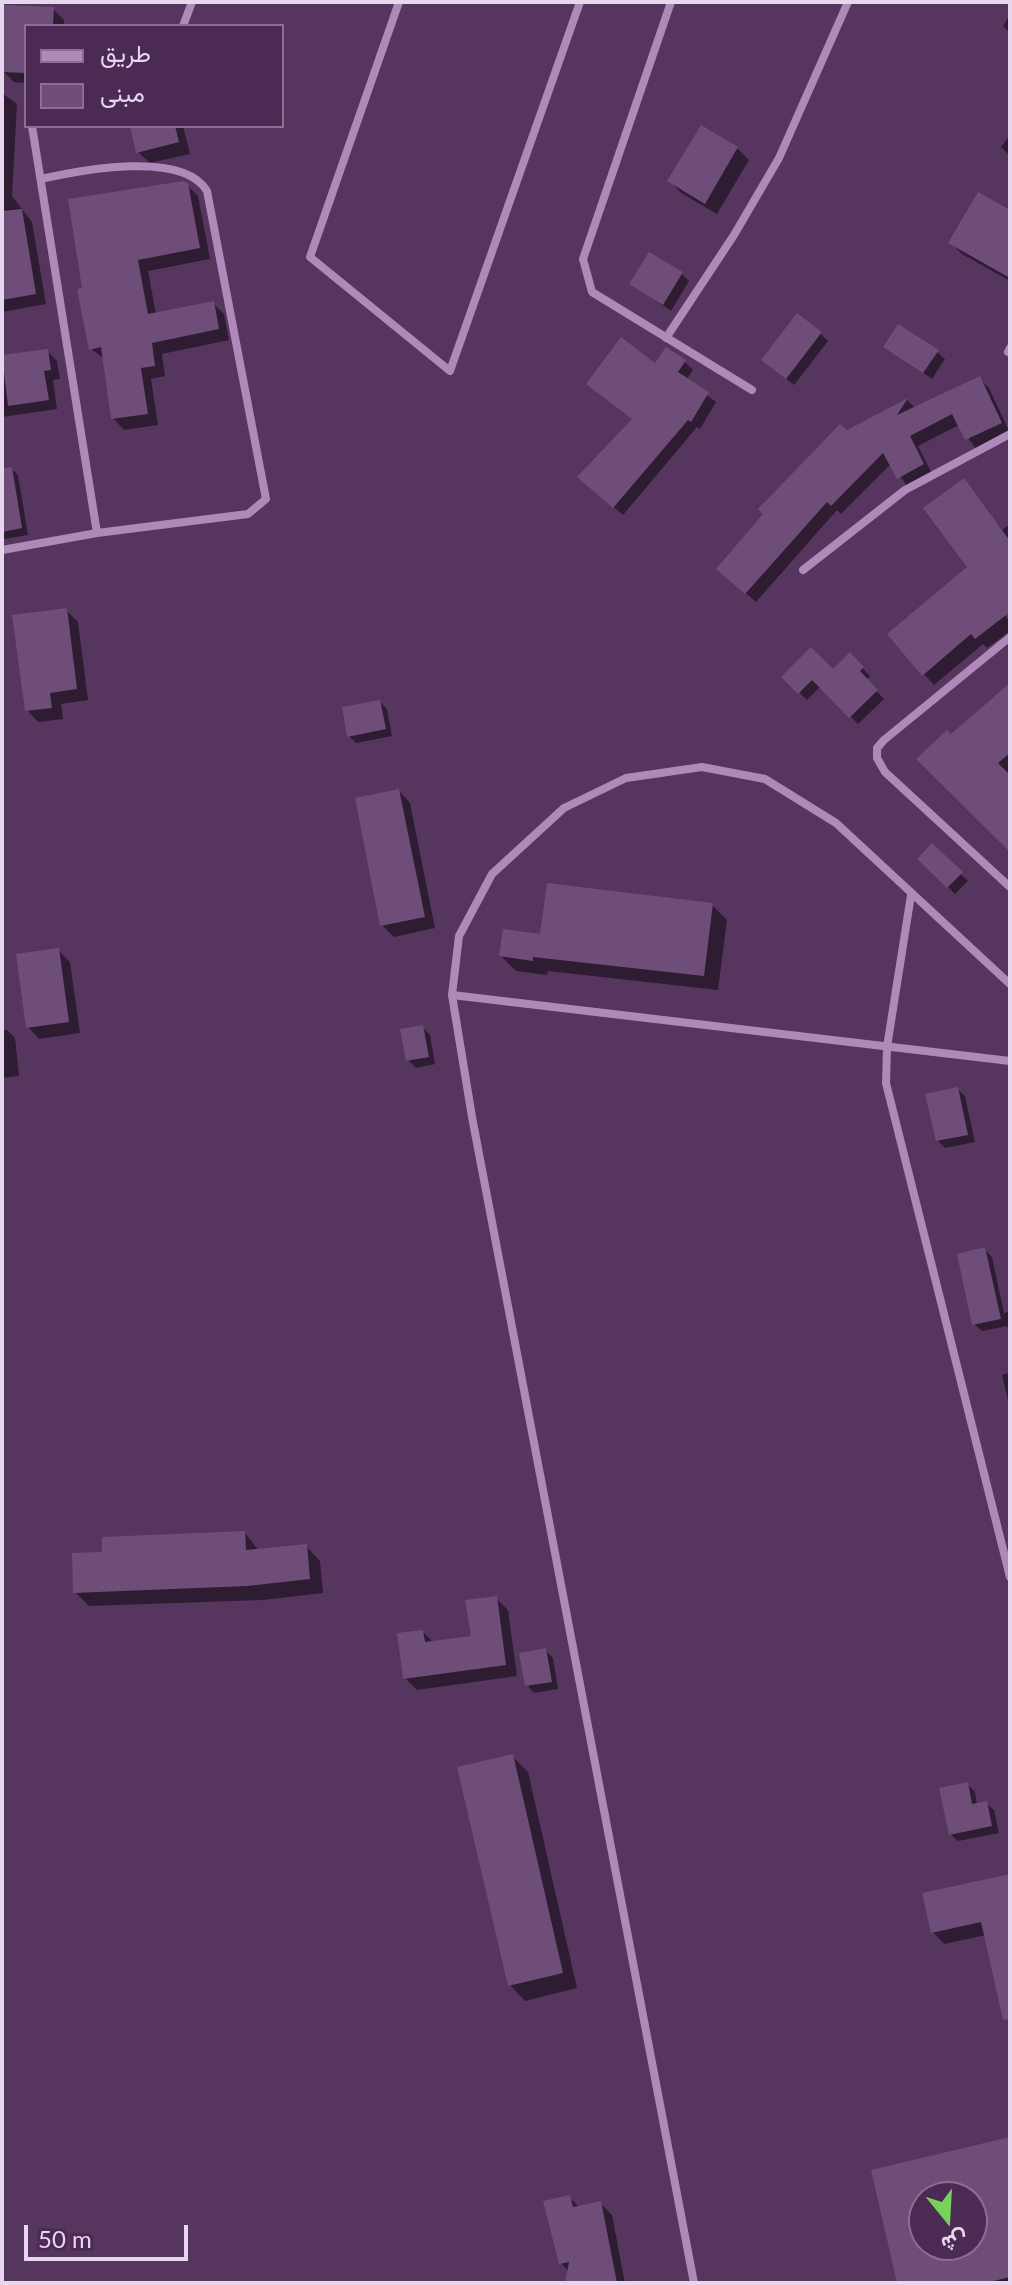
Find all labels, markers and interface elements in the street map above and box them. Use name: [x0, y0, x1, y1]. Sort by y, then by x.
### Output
legend: [24, 24, 284, 128]
text: طريق: [100, 38, 151, 67]
text: مبنى: [100, 78, 145, 107]
north arrow: [908, 2181, 988, 2261]
scale bar: [28, 2209, 192, 2259]
text: 50 m: [38, 2224, 92, 2253]
text: ش: [938, 2225, 972, 2259]

